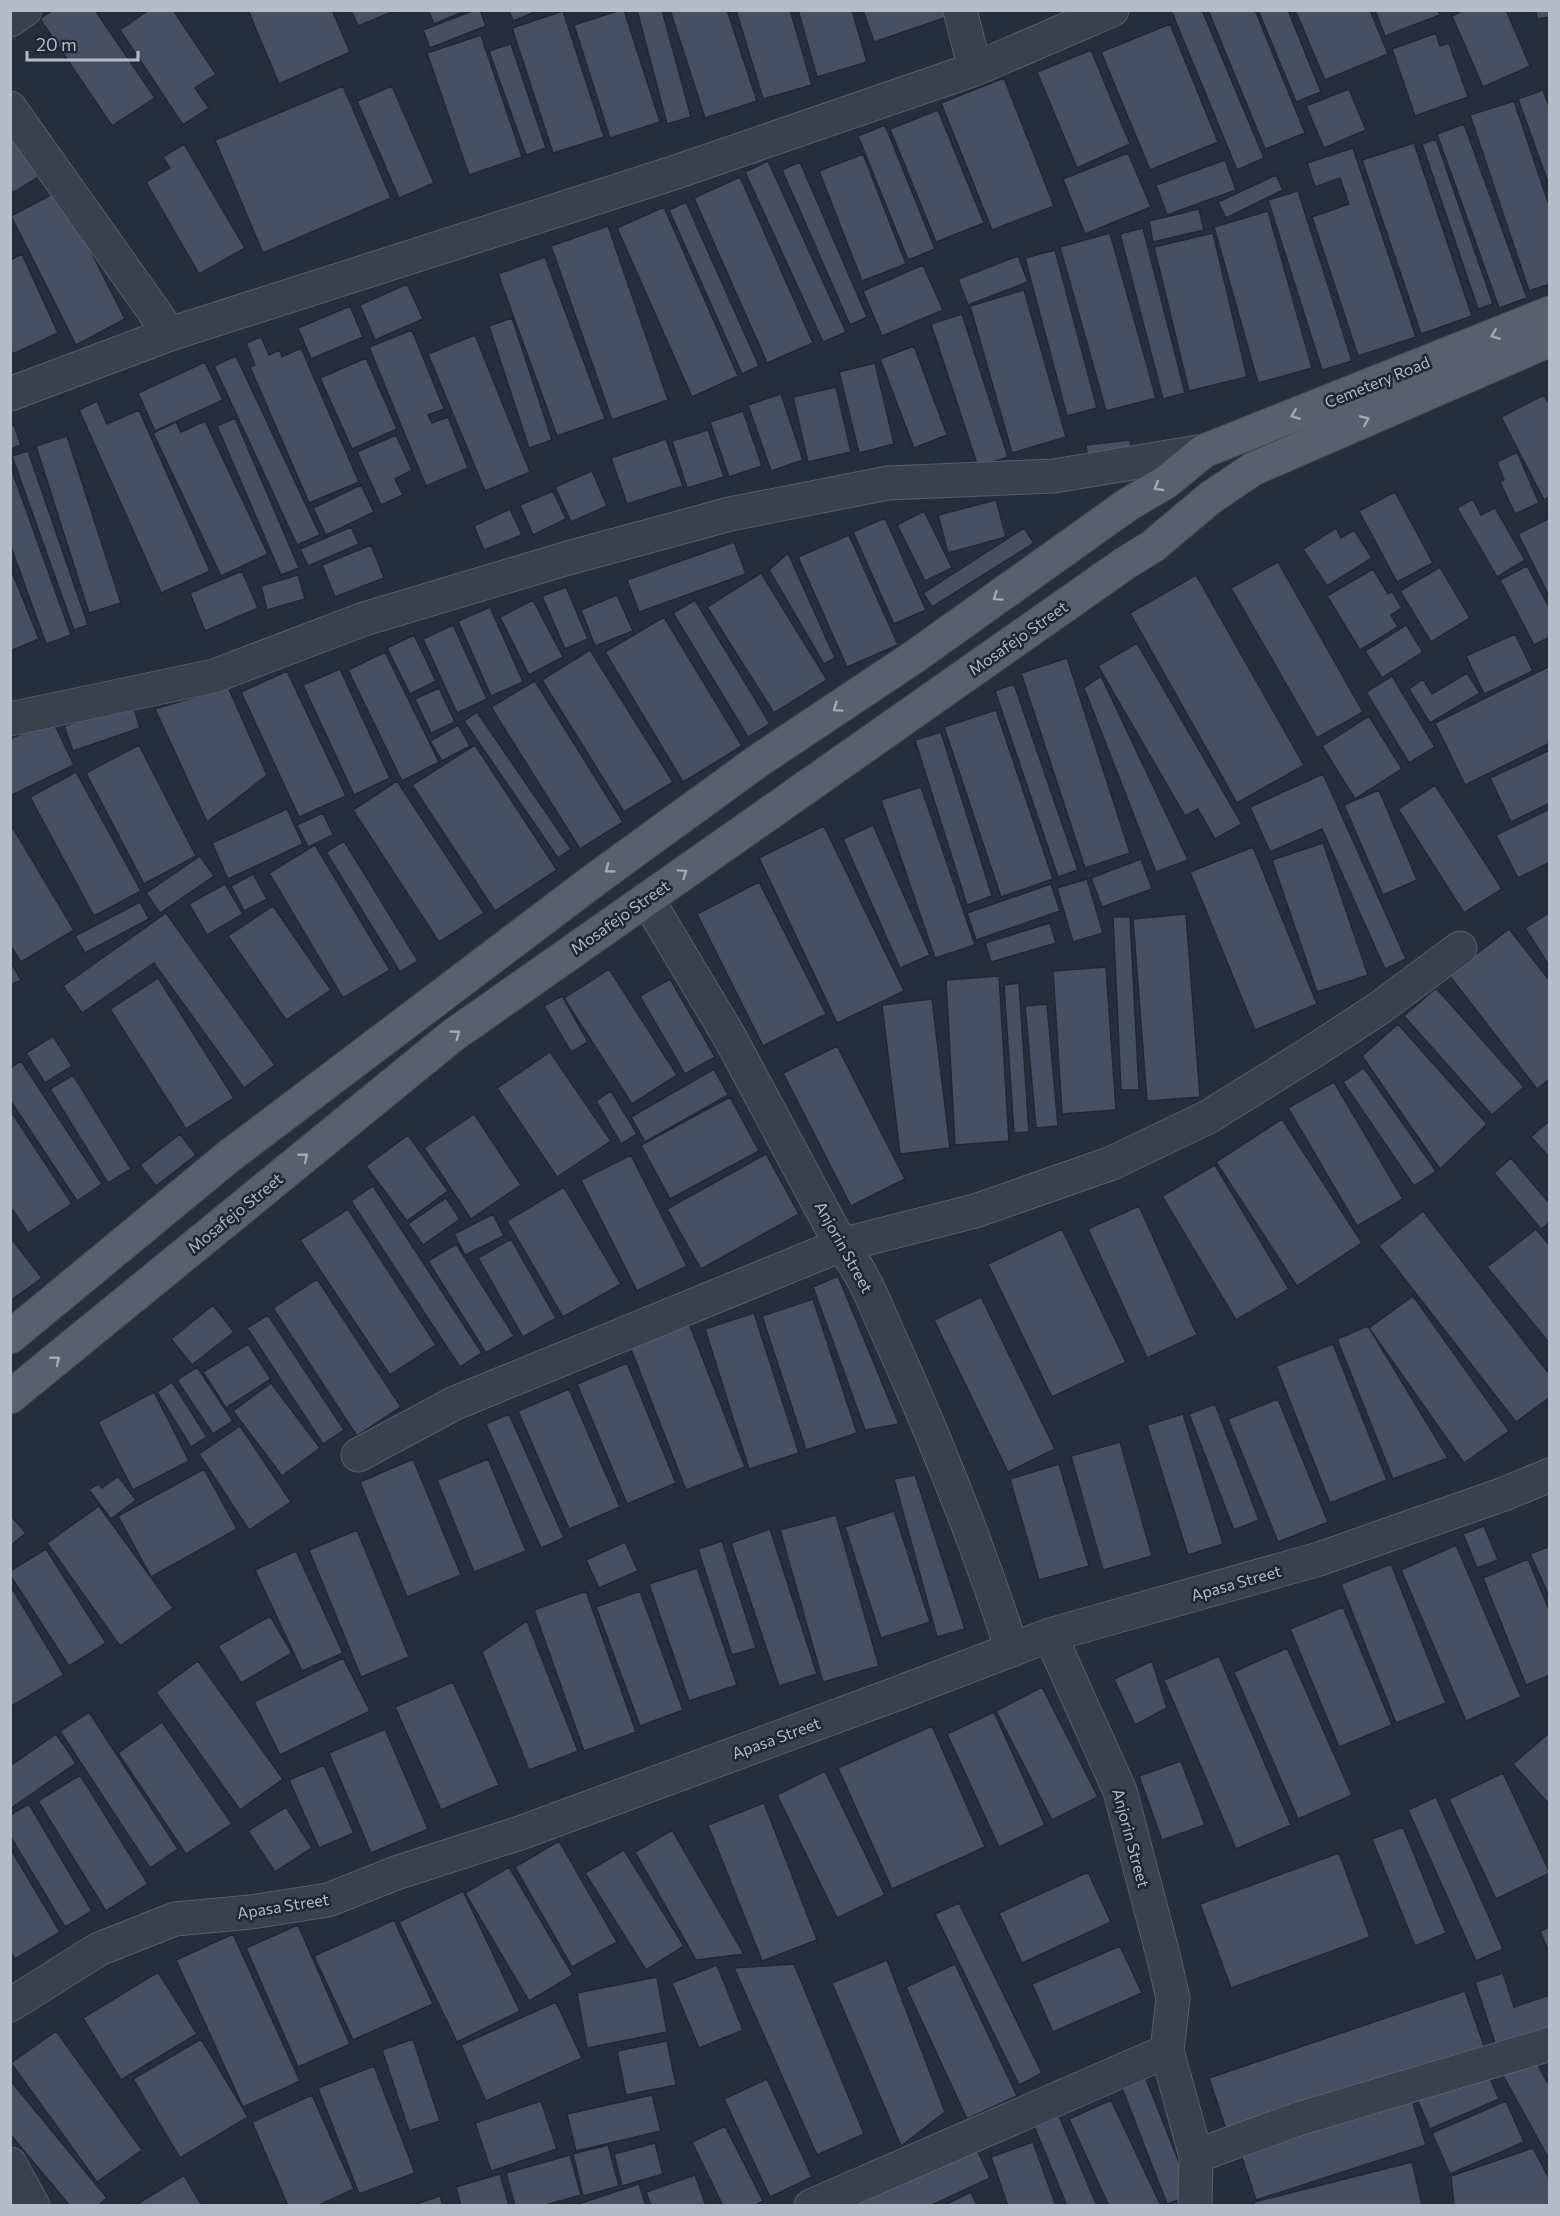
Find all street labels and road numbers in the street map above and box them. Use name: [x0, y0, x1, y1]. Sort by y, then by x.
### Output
street label: Cemetery Road: [1321, 352, 1432, 411]
street label: Mosafejo Street: [964, 596, 1071, 679]
street label: Mosafejo Street: [566, 875, 673, 958]
street label: Mosafejo Street: [183, 1168, 286, 1257]
street label: Anjorin Street: [811, 1198, 878, 1296]
street label: Apasa Street: [1189, 1560, 1284, 1604]
street label: Apasa Street: [729, 1713, 823, 1762]
street label: Anjorin Street: [1109, 1786, 1154, 1890]
street label: Apasa Street: [236, 1889, 331, 1922]

